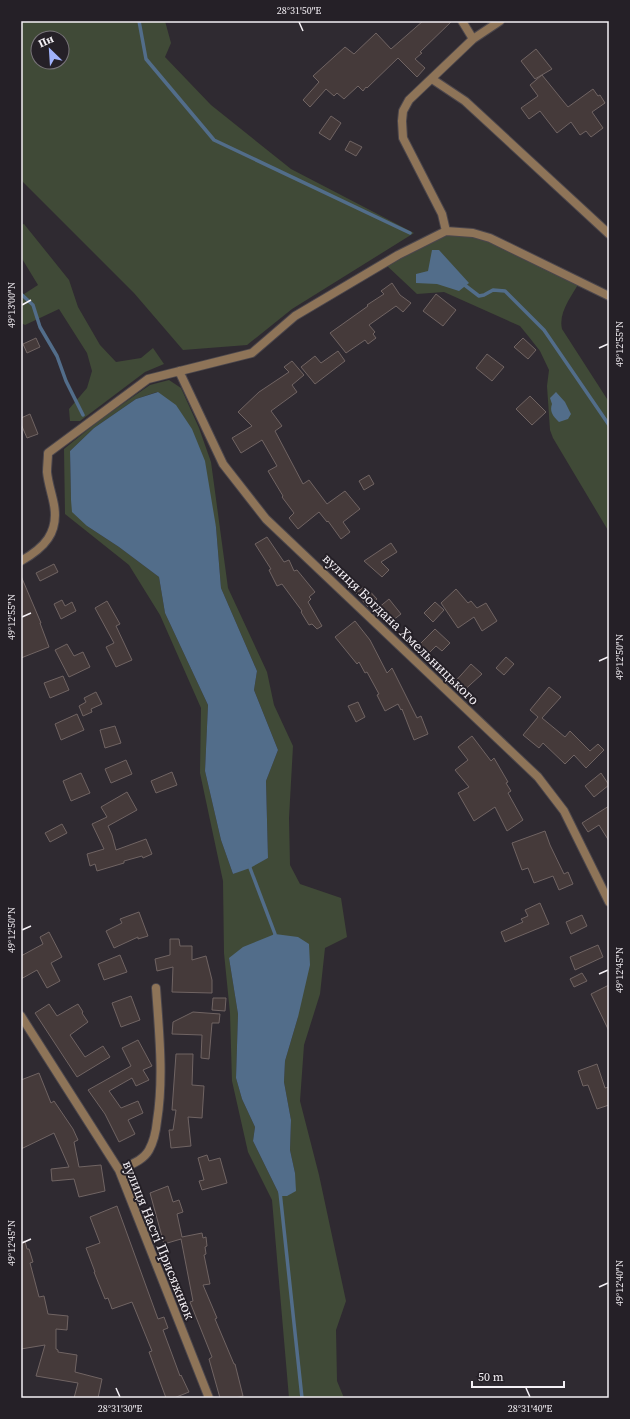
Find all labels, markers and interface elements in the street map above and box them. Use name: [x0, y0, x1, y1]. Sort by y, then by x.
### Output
text: 28°31'50"E: [277, 4, 321, 17]
north arrow: [30, 30, 70, 70]
text: Пн: [36, 31, 56, 51]
text: 49°13'00"N: [5, 282, 18, 328]
text: 49°12'55"N: [613, 321, 626, 367]
street label: вулиця Богдана Хмельницького: [318, 549, 484, 710]
text: 49°12'55"N: [5, 594, 18, 640]
text: 49°12'50"N: [613, 634, 626, 680]
text: 49°12'50"N: [5, 907, 18, 953]
text: 49°12'45"N: [613, 947, 626, 993]
street label: вулиця Насті Присяжнюк: [118, 1157, 200, 1323]
text: 49°12'45"N: [5, 1220, 18, 1266]
text: 49°12'40"N: [613, 1260, 626, 1306]
scale bar: [472, 1363, 564, 1389]
text: 50 m: [478, 1369, 504, 1385]
text: 28°31'30"E: [98, 1402, 142, 1415]
text: 28°31'40"E: [508, 1402, 552, 1415]

